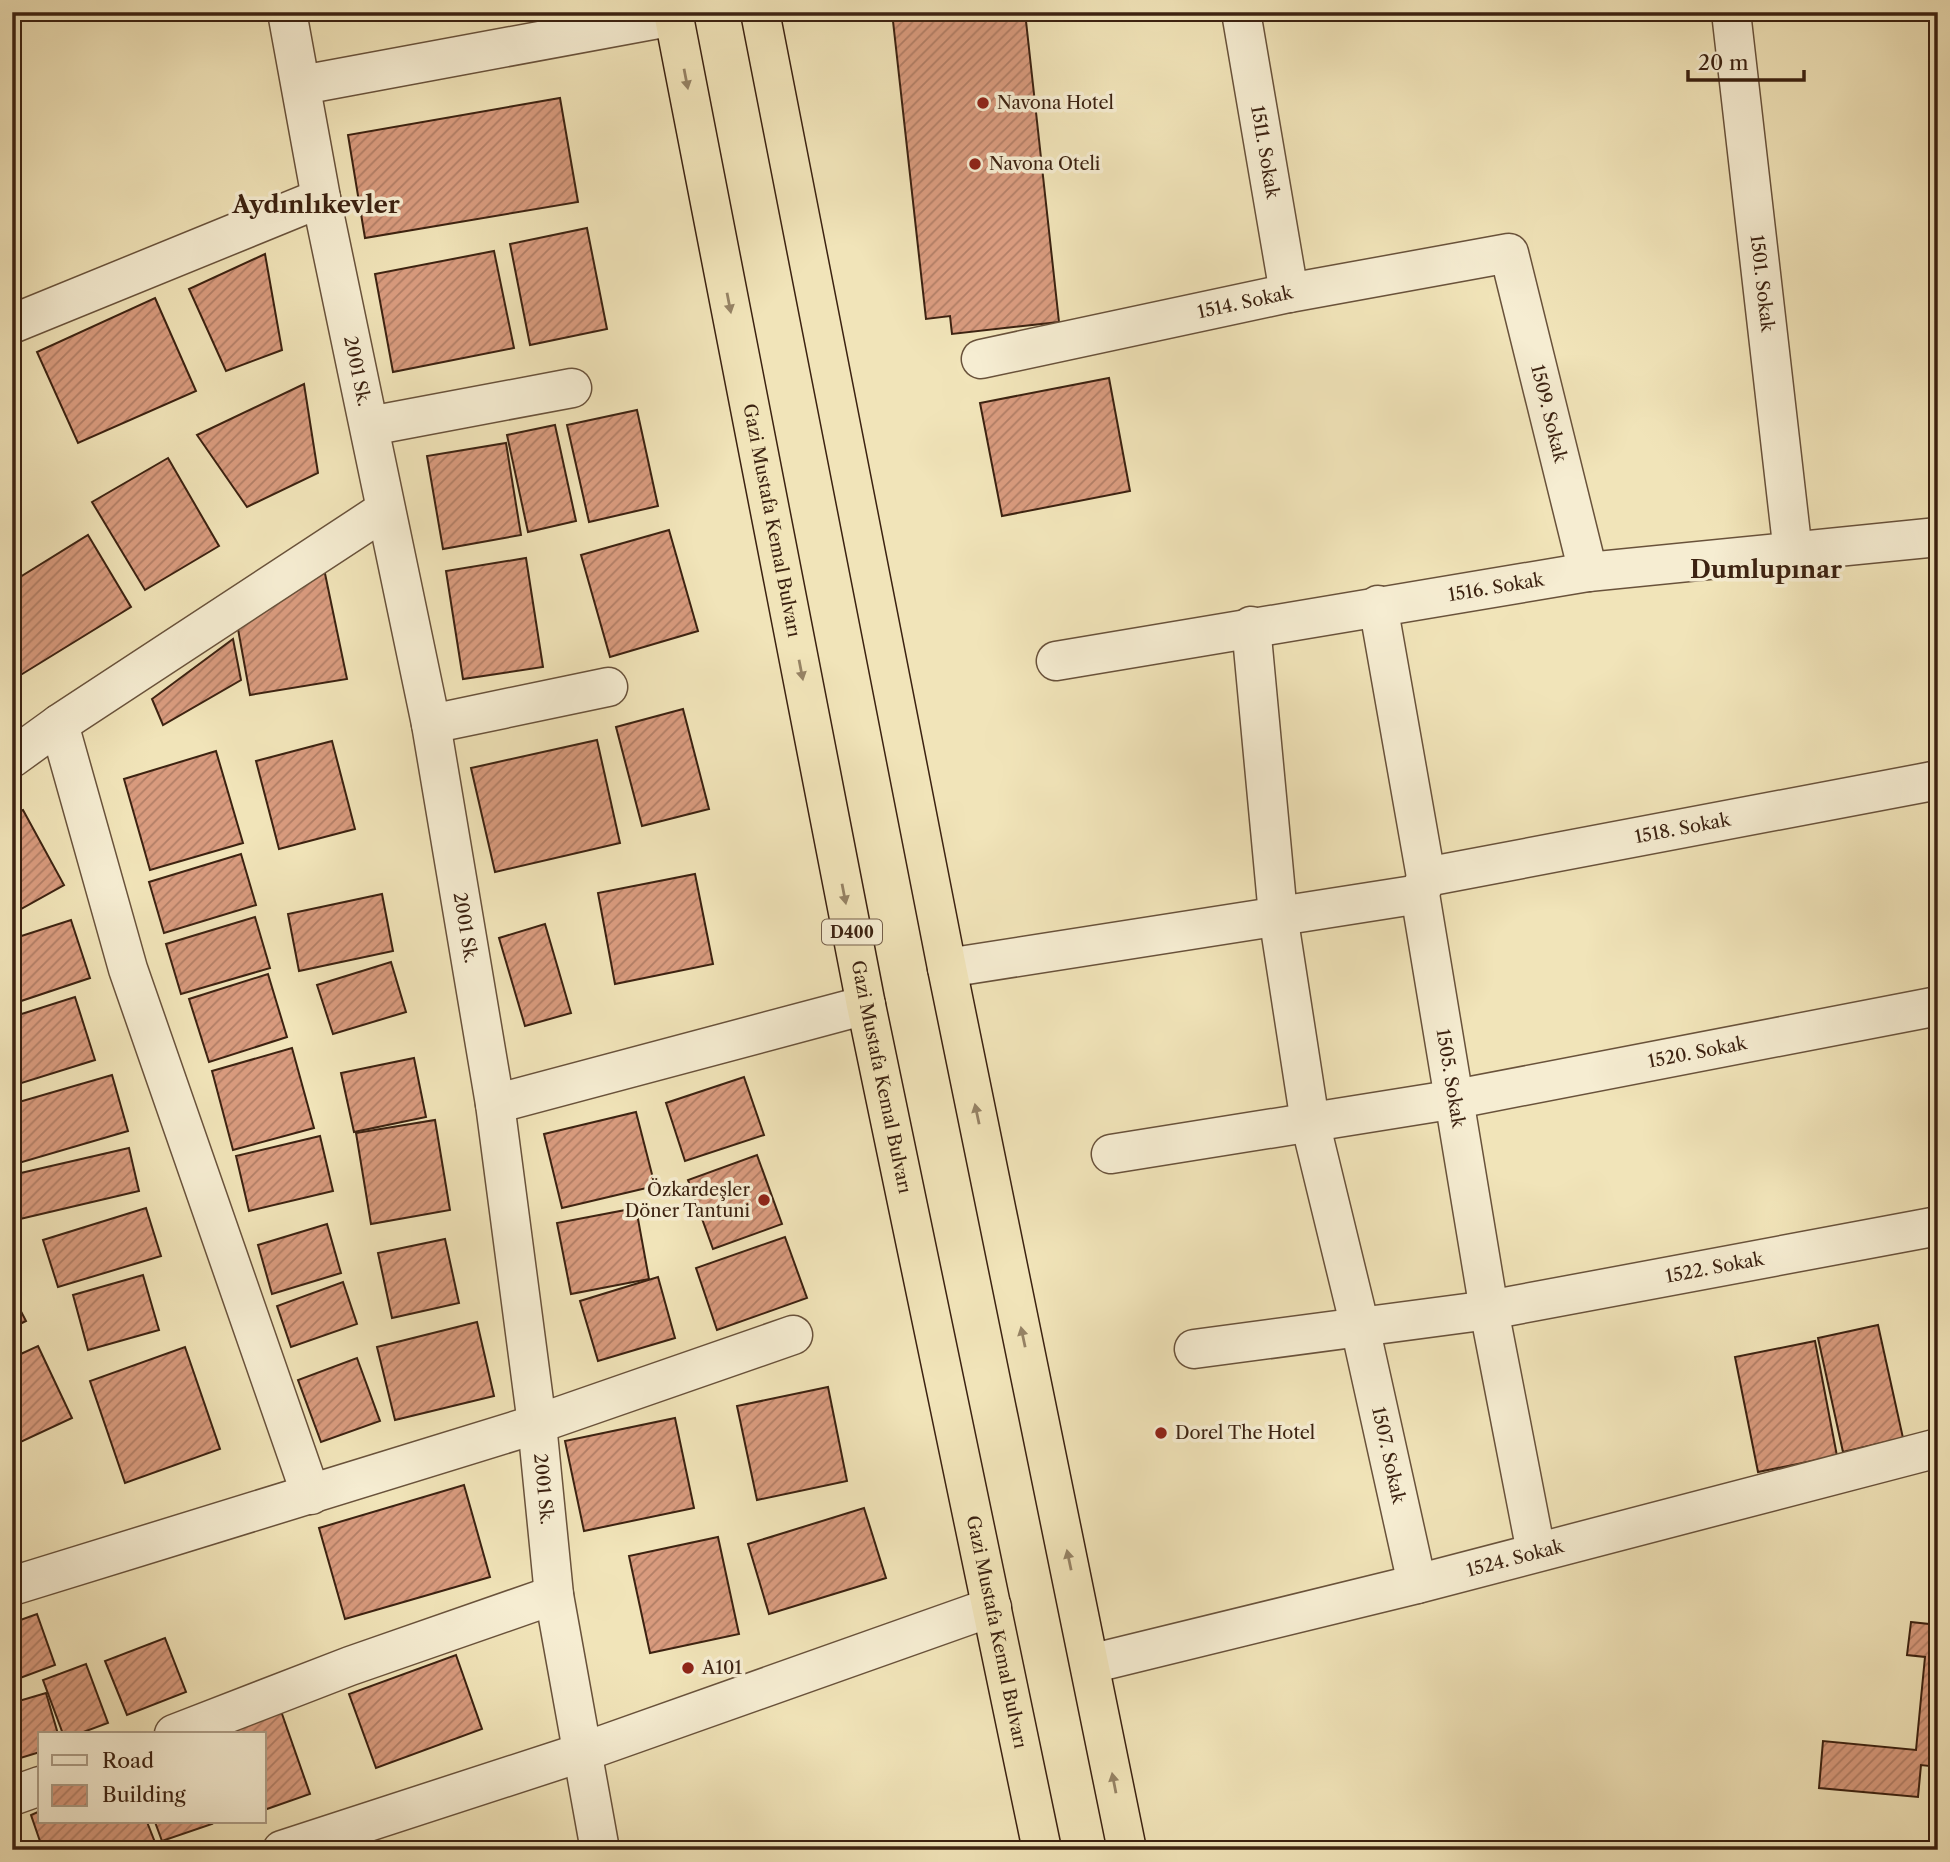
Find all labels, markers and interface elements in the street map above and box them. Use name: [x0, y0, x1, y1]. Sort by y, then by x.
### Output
scale bar: [1688, 38, 1803, 82]
text: 20 m: [1698, 50, 1749, 75]
one-way arrow: [681, 68, 692, 90]
place label: Navona Hotel: [997, 92, 1114, 114]
marker: Navona Hotel: [975, 95, 991, 111]
street label: 1511. Sokak: [1246, 104, 1284, 202]
place label: Navona Oteli: [989, 153, 1101, 175]
marker: Navona Oteli: [967, 156, 983, 172]
district label: Aydınlıkevler: [231, 190, 400, 219]
street label: 1501. Sokak: [1746, 233, 1779, 335]
street label: 1514. Sokak: [1195, 281, 1296, 323]
one-way arrow: [724, 292, 735, 314]
street label: 2001 Sk.: [339, 334, 375, 408]
street label: 1509. Sokak: [1526, 362, 1572, 466]
street label: Gazi Mustafa Kemal Bulvarı: [738, 402, 805, 640]
district label: Dumlupınar: [1690, 555, 1842, 584]
street label: 1516. Sokak: [1446, 568, 1547, 606]
one-way arrow: [796, 659, 807, 681]
street label: 1518. Sokak: [1633, 808, 1734, 848]
one-way arrow: [839, 883, 850, 905]
street label: 2001 Sk.: [449, 891, 482, 965]
road number: D400: [822, 920, 882, 944]
street label: Gazi Mustafa Kemal Bulvarı: [847, 958, 916, 1196]
street label: 1505. Sokak: [1432, 1027, 1470, 1131]
street label: 1520. Sokak: [1646, 1032, 1750, 1073]
one-way arrow: [971, 1103, 982, 1125]
place label: Özkardeşler Döner Tantuni: [625, 1178, 751, 1222]
marker: Özkardeşler Döner Tantuni: [756, 1192, 772, 1208]
street label: 1522. Sokak: [1664, 1248, 1767, 1288]
one-way arrow: [1017, 1326, 1028, 1348]
street label: 1507. Sokak: [1367, 1405, 1410, 1507]
place label: Dorel The Hotel: [1175, 1422, 1315, 1444]
marker: Dorel The Hotel: [1153, 1425, 1169, 1441]
street label: 2001 Sk.: [529, 1452, 558, 1526]
street label: Gazi Mustafa Kemal Bulvarı: [962, 1514, 1032, 1751]
street label: 1524. Sokak: [1464, 1535, 1568, 1582]
one-way arrow: [1063, 1549, 1074, 1571]
place label: A101: [701, 1657, 742, 1679]
marker: A101: [680, 1660, 696, 1676]
legend: [38, 1732, 266, 1824]
text: Road: [102, 1748, 154, 1773]
one-way arrow: [1108, 1772, 1119, 1794]
text: Building: [102, 1782, 187, 1807]

